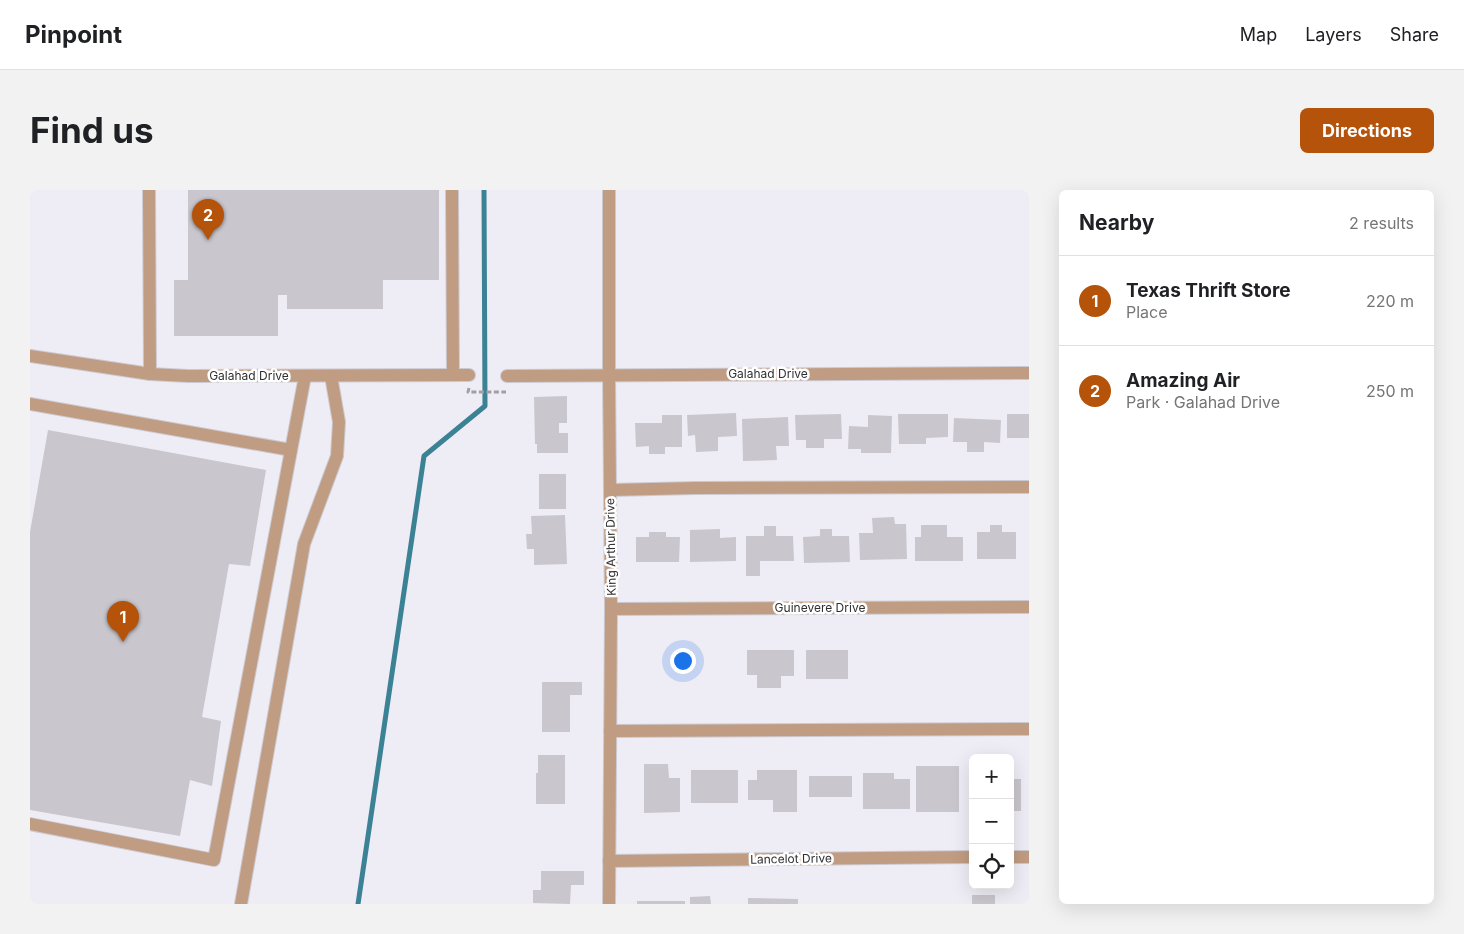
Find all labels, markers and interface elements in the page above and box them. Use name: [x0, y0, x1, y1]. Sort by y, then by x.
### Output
text: Pinpoint: [25, 20, 122, 49]
text: Map: [1240, 24, 1277, 45]
text: Layers: [1305, 24, 1362, 45]
text: Share: [1390, 24, 1439, 45]
button: Directions: [1300, 108, 1434, 153]
text: Find us: [30, 109, 154, 151]
pin: 2: [192, 199, 224, 240]
text: Nearby: [1079, 210, 1154, 235]
text: 2 results: [1349, 213, 1414, 233]
text: Texas Thrift Store: [1126, 279, 1291, 302]
text: 1: [1092, 291, 1098, 311]
text: 220 m: [1366, 291, 1414, 311]
text: Place: [1126, 302, 1168, 322]
street label: Galahad Drive: [728, 366, 808, 381]
street label: Galahad Drive: [209, 368, 289, 383]
text: Amazing Air: [1126, 369, 1240, 392]
text: 2: [1090, 381, 1100, 401]
text: 250 m: [1366, 381, 1414, 401]
text: Park · Galahad Drive: [1126, 392, 1280, 412]
street label: King Arthur Drive: [602, 498, 619, 596]
street label: Guinevere Drive: [775, 600, 865, 615]
pin: 1: [107, 601, 139, 642]
your location: [670, 648, 696, 674]
map controls: [969, 754, 1014, 889]
button: +: [969, 754, 1014, 799]
button: −: [969, 799, 1014, 844]
button: locate: [969, 844, 1014, 889]
street label: Lancelot Drive: [750, 850, 832, 867]

